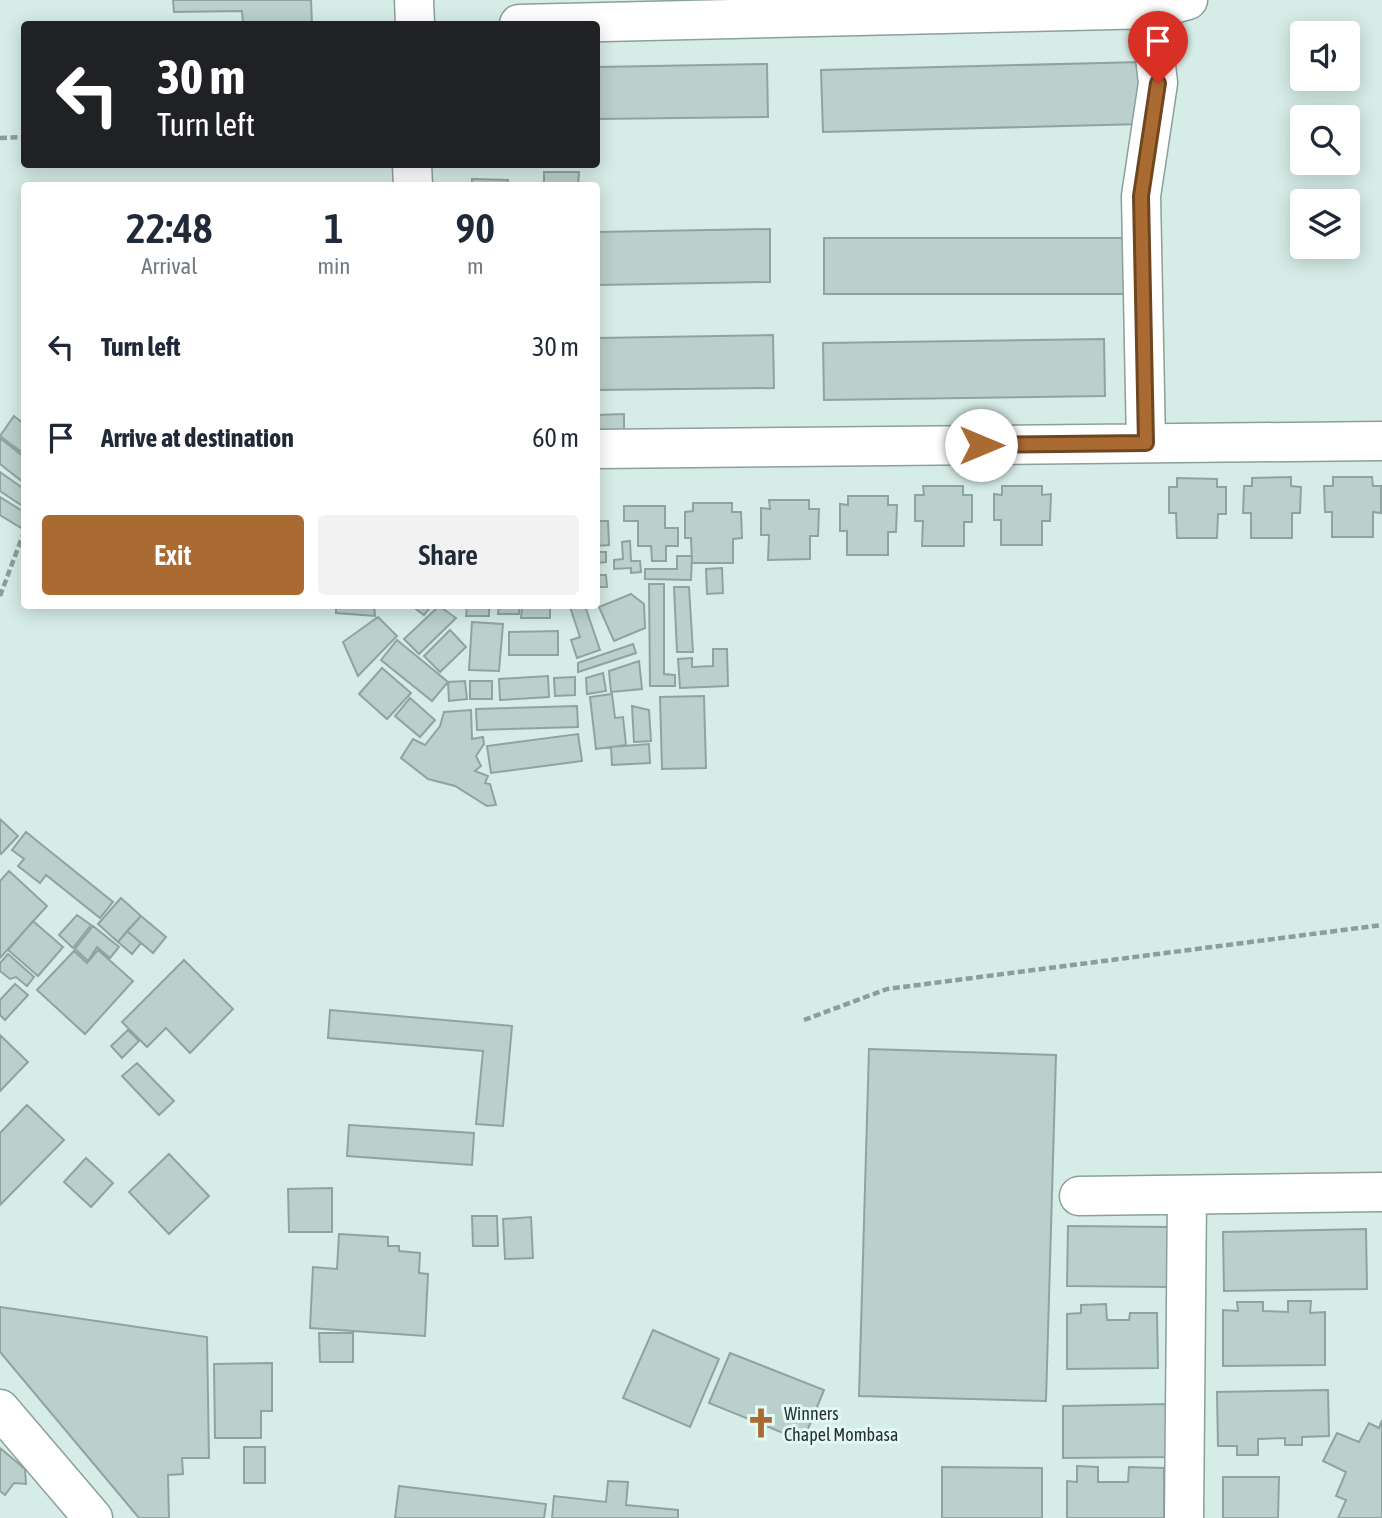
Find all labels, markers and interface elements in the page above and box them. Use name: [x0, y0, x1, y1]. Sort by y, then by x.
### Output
pin: [1128, 11, 1188, 83]
map controls: [1290, 21, 1360, 259]
button: sound: [1290, 21, 1360, 91]
icon: arrive: [1139, 22, 1177, 60]
text: 30 m: [157, 48, 245, 104]
icon: left: [42, 49, 133, 140]
button: search: [1290, 105, 1360, 175]
text: Turn left: [157, 106, 255, 143]
button: layers: [1290, 189, 1360, 259]
text: 22:48: [126, 204, 212, 252]
text: 1: [324, 204, 344, 252]
text: 90: [456, 204, 495, 252]
text: Arrival: [141, 253, 197, 279]
text: min: [317, 253, 350, 279]
text: m: [467, 253, 484, 279]
icon: left: [42, 328, 80, 366]
text: Turn left: [101, 332, 181, 362]
text: 30 m: [532, 332, 579, 362]
position arrow: [944, 408, 1018, 482]
icon: arrive: [42, 419, 80, 457]
text: Arrive at destination: [101, 423, 294, 453]
text: 60 m: [532, 423, 579, 453]
button: Exit: [42, 515, 304, 595]
button: Share: [318, 515, 579, 595]
place label: Winners Chapel Mombasa: [784, 1403, 898, 1445]
church icon: Winners Chapel Mombasa: [744, 1406, 778, 1440]

